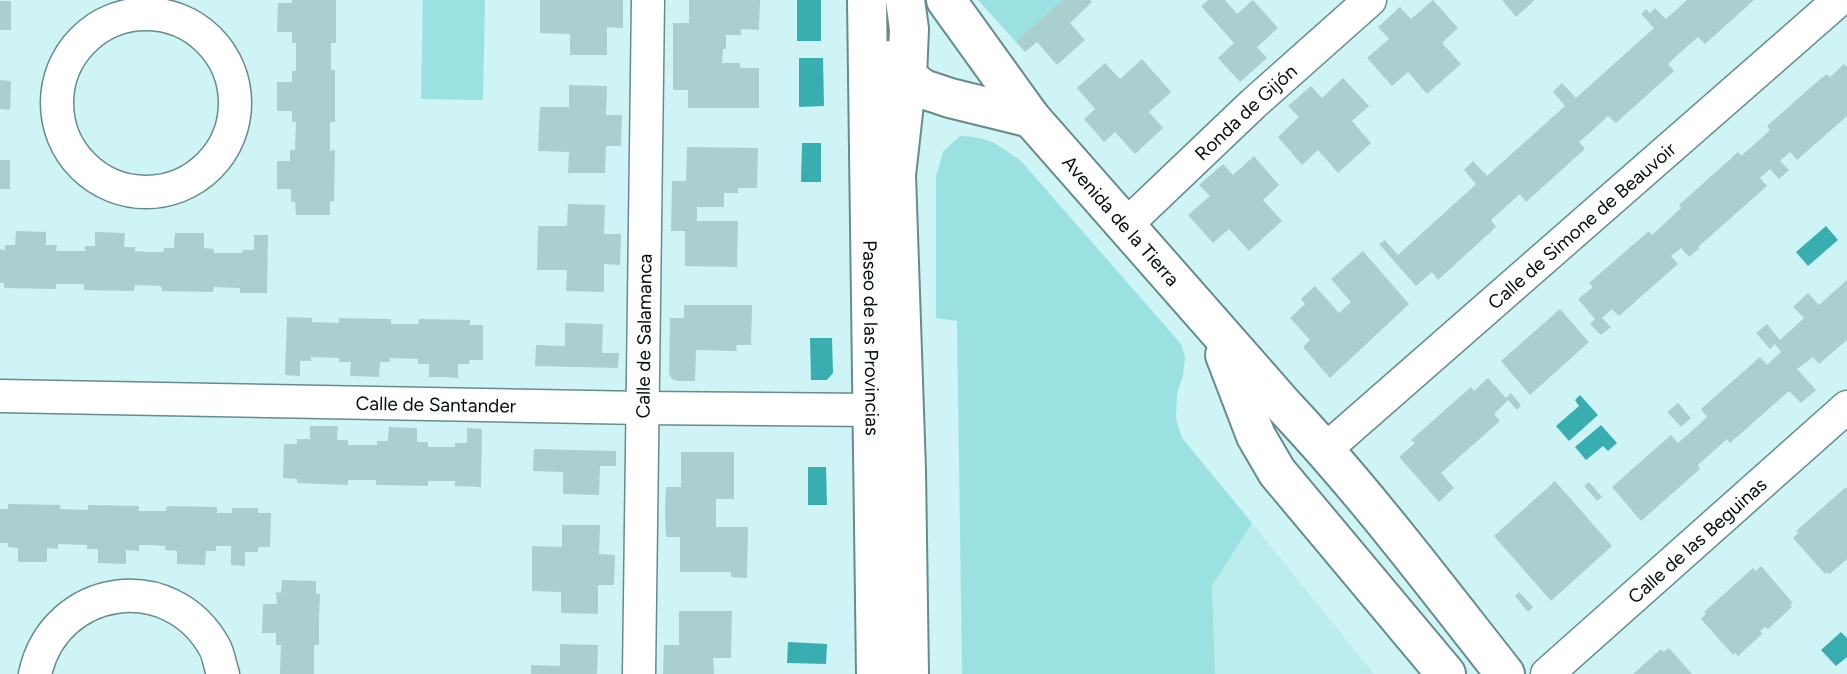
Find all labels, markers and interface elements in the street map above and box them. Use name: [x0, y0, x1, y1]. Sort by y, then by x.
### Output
street label: Ronda de Gijón: [1190, 59, 1302, 165]
street label: Calle de Simone de Beauvoir: [1483, 137, 1681, 314]
street label: Avenida de la Tierra: [1057, 151, 1184, 291]
street label: Paseo de las Provincias: [858, 240, 884, 436]
street label: Calle de Salamanca: [631, 253, 657, 419]
street label: Calle de Santander: [355, 392, 517, 418]
street label: Calle de las Beguinas: [1623, 473, 1772, 608]

